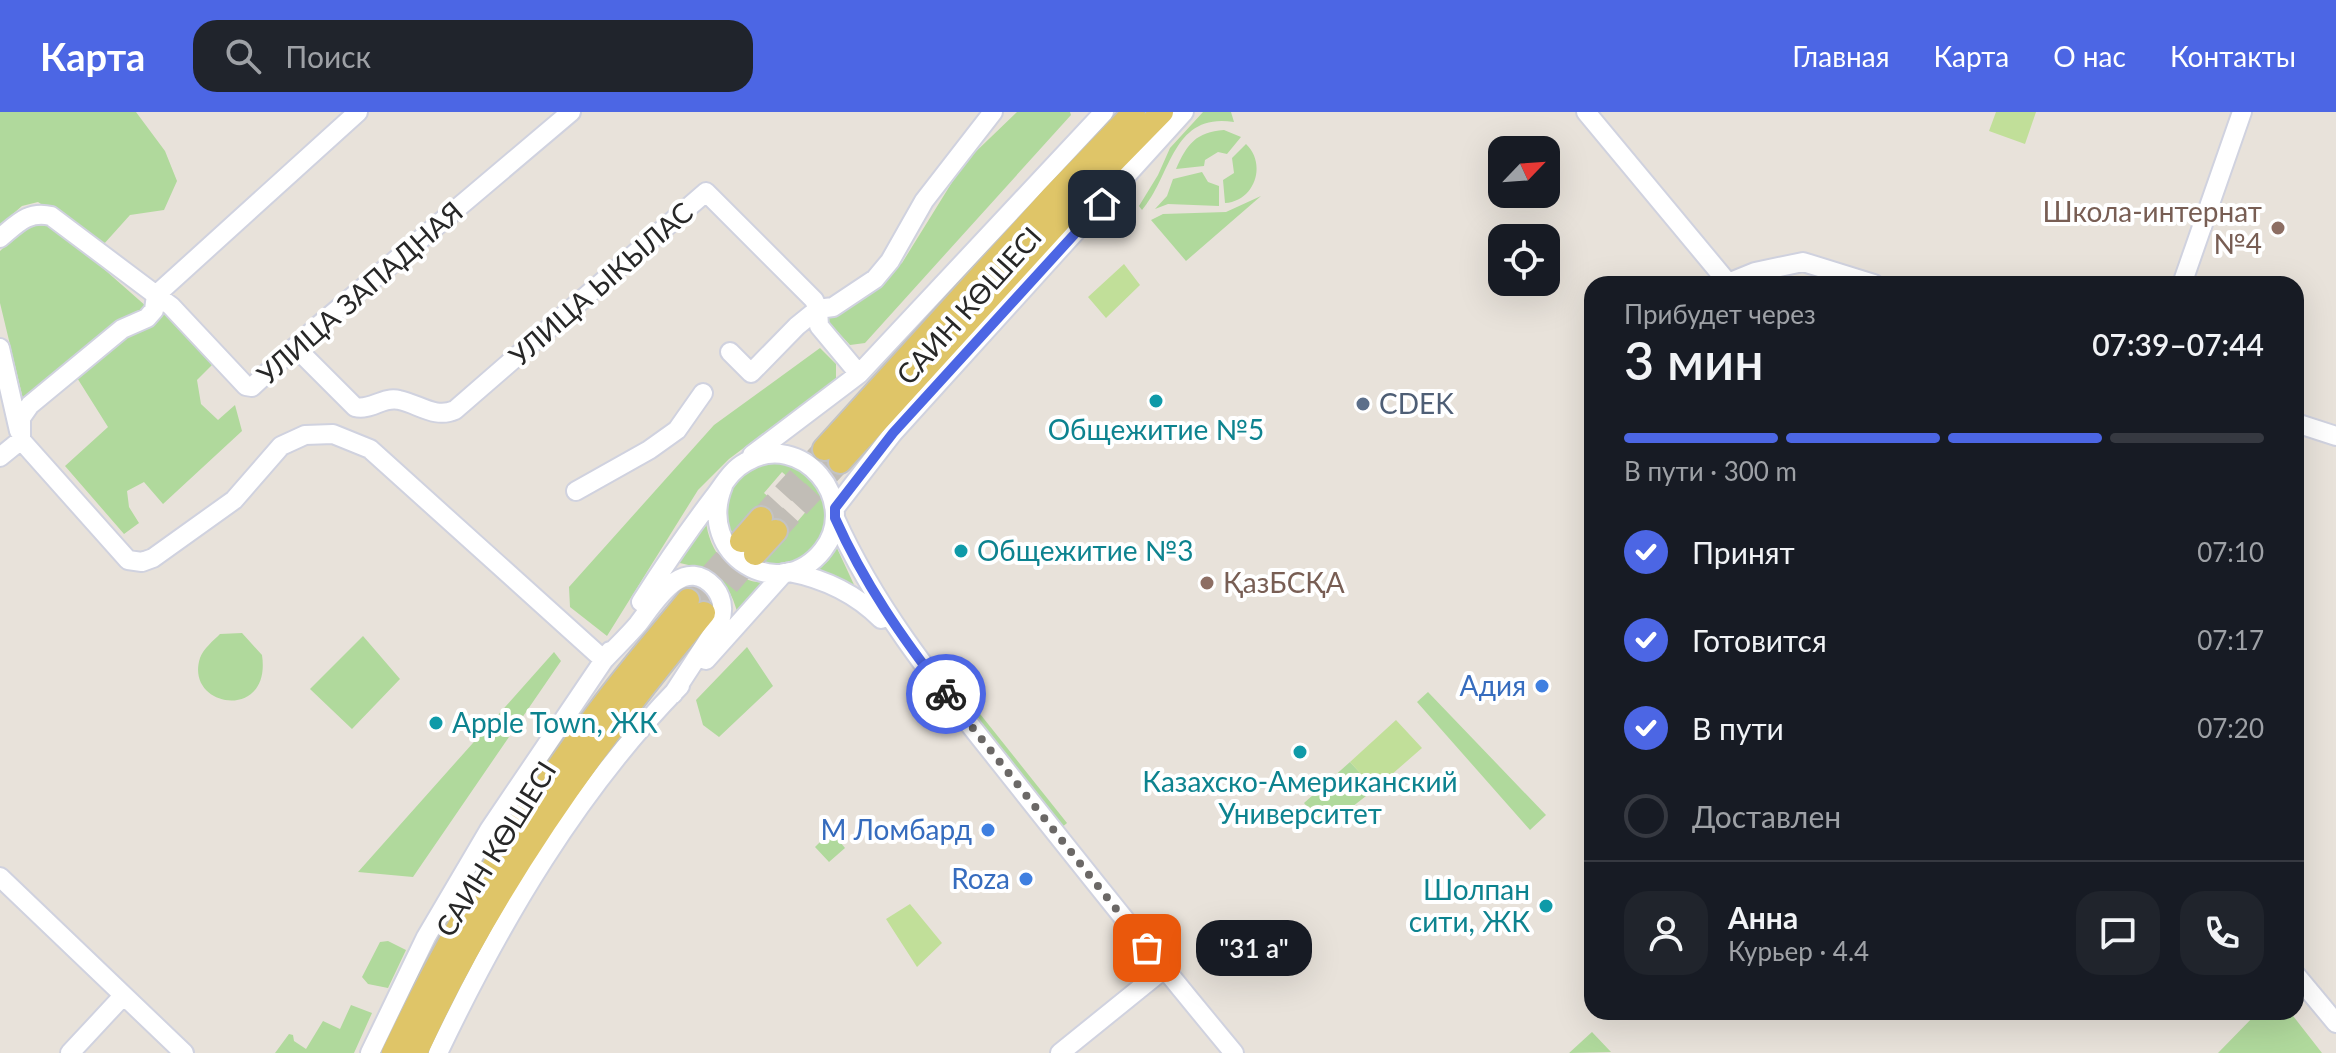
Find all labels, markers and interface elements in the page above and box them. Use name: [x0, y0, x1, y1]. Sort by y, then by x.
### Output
search box: [193, 20, 753, 92]
text: Карта: [40, 33, 145, 79]
icon: search: [221, 34, 265, 78]
text: Поиск: [285, 38, 371, 74]
text: Главная: [1792, 39, 1890, 73]
text: Карта: [1934, 39, 2009, 73]
text: О нас: [2053, 39, 2126, 73]
text: Контакты: [2170, 39, 2296, 73]
north arrow: [1488, 136, 1560, 208]
map controls: [1488, 136, 1560, 296]
pin: [1068, 170, 1136, 238]
icon: home: [1080, 182, 1124, 226]
street label: УЛИЦА ЗАПАДНАЯ: [250, 194, 469, 391]
street label: УЛИЦА ЫКЫЛАС: [502, 194, 699, 372]
place label: Школа-интернат №4: [2043, 194, 2262, 260]
marker: Школа-интернат №4: [2269, 219, 2287, 237]
street label: САИН КӨШЕСІ: [889, 220, 1048, 391]
button: locate: [1488, 224, 1560, 296]
text: Прибудет через: [1624, 298, 1816, 330]
text: 07:39–07:44: [2092, 326, 2264, 362]
text: 3 мин: [1624, 329, 1764, 391]
place label: CDEK: [1379, 386, 1454, 420]
marker: Общежитие №5: [1147, 392, 1165, 410]
marker: CDEK: [1354, 395, 1372, 413]
place label: Общежитие №5: [1048, 412, 1264, 446]
text: В пути · 300 m: [1624, 455, 1797, 487]
icon: check: [1624, 530, 1668, 574]
place label: Общежитие №3: [977, 533, 1193, 567]
text: Принят: [1692, 534, 1795, 570]
text: 07:10: [2197, 536, 2264, 568]
marker: Общежитие №3: [952, 542, 970, 560]
place label: ҚазБСҚА: [1223, 565, 1345, 599]
marker: ҚазБСҚА: [1198, 574, 1216, 592]
icon: check: [1624, 618, 1668, 662]
text: Готовится: [1692, 622, 1827, 658]
text: 07:17: [2197, 624, 2264, 656]
courier: [906, 654, 986, 734]
place label: Адия: [1460, 668, 1526, 702]
icon: bike: [924, 672, 968, 716]
marker: Адия: [1533, 677, 1551, 695]
place label: Apple Town, ЖК: [452, 705, 658, 739]
icon: check: [1624, 706, 1668, 750]
text: В пути: [1692, 710, 1784, 746]
text: 07:20: [2197, 712, 2264, 744]
marker: Apple Town, ЖК: [427, 714, 445, 732]
marker: Казахско-Американский Университет: [1291, 743, 1309, 761]
street label: САИН КӨШЕСІ: [428, 755, 563, 942]
place label: Казахско-Американский Университет: [1142, 764, 1458, 830]
text: Доставлен: [1692, 798, 1841, 834]
place label: М Ломбард: [821, 812, 972, 846]
marker: М Ломбард: [979, 821, 997, 839]
place label: Roza: [951, 861, 1010, 895]
marker: Roza: [1017, 870, 1035, 888]
place label: Шолпан сити, ЖК: [1409, 872, 1530, 938]
button: person: [1624, 891, 1708, 975]
button: chat: [2076, 891, 2160, 975]
button: phone: [2180, 891, 2264, 975]
marker: Шолпан сити, ЖК: [1537, 897, 1555, 915]
text: Анна: [1728, 899, 1798, 935]
pin: [1113, 914, 1181, 982]
callout: "31 а": [1195, 920, 1311, 976]
icon: bag: [1125, 926, 1169, 970]
text: "31 а": [1219, 932, 1289, 964]
text: Курьер · 4.4: [1728, 935, 1869, 967]

